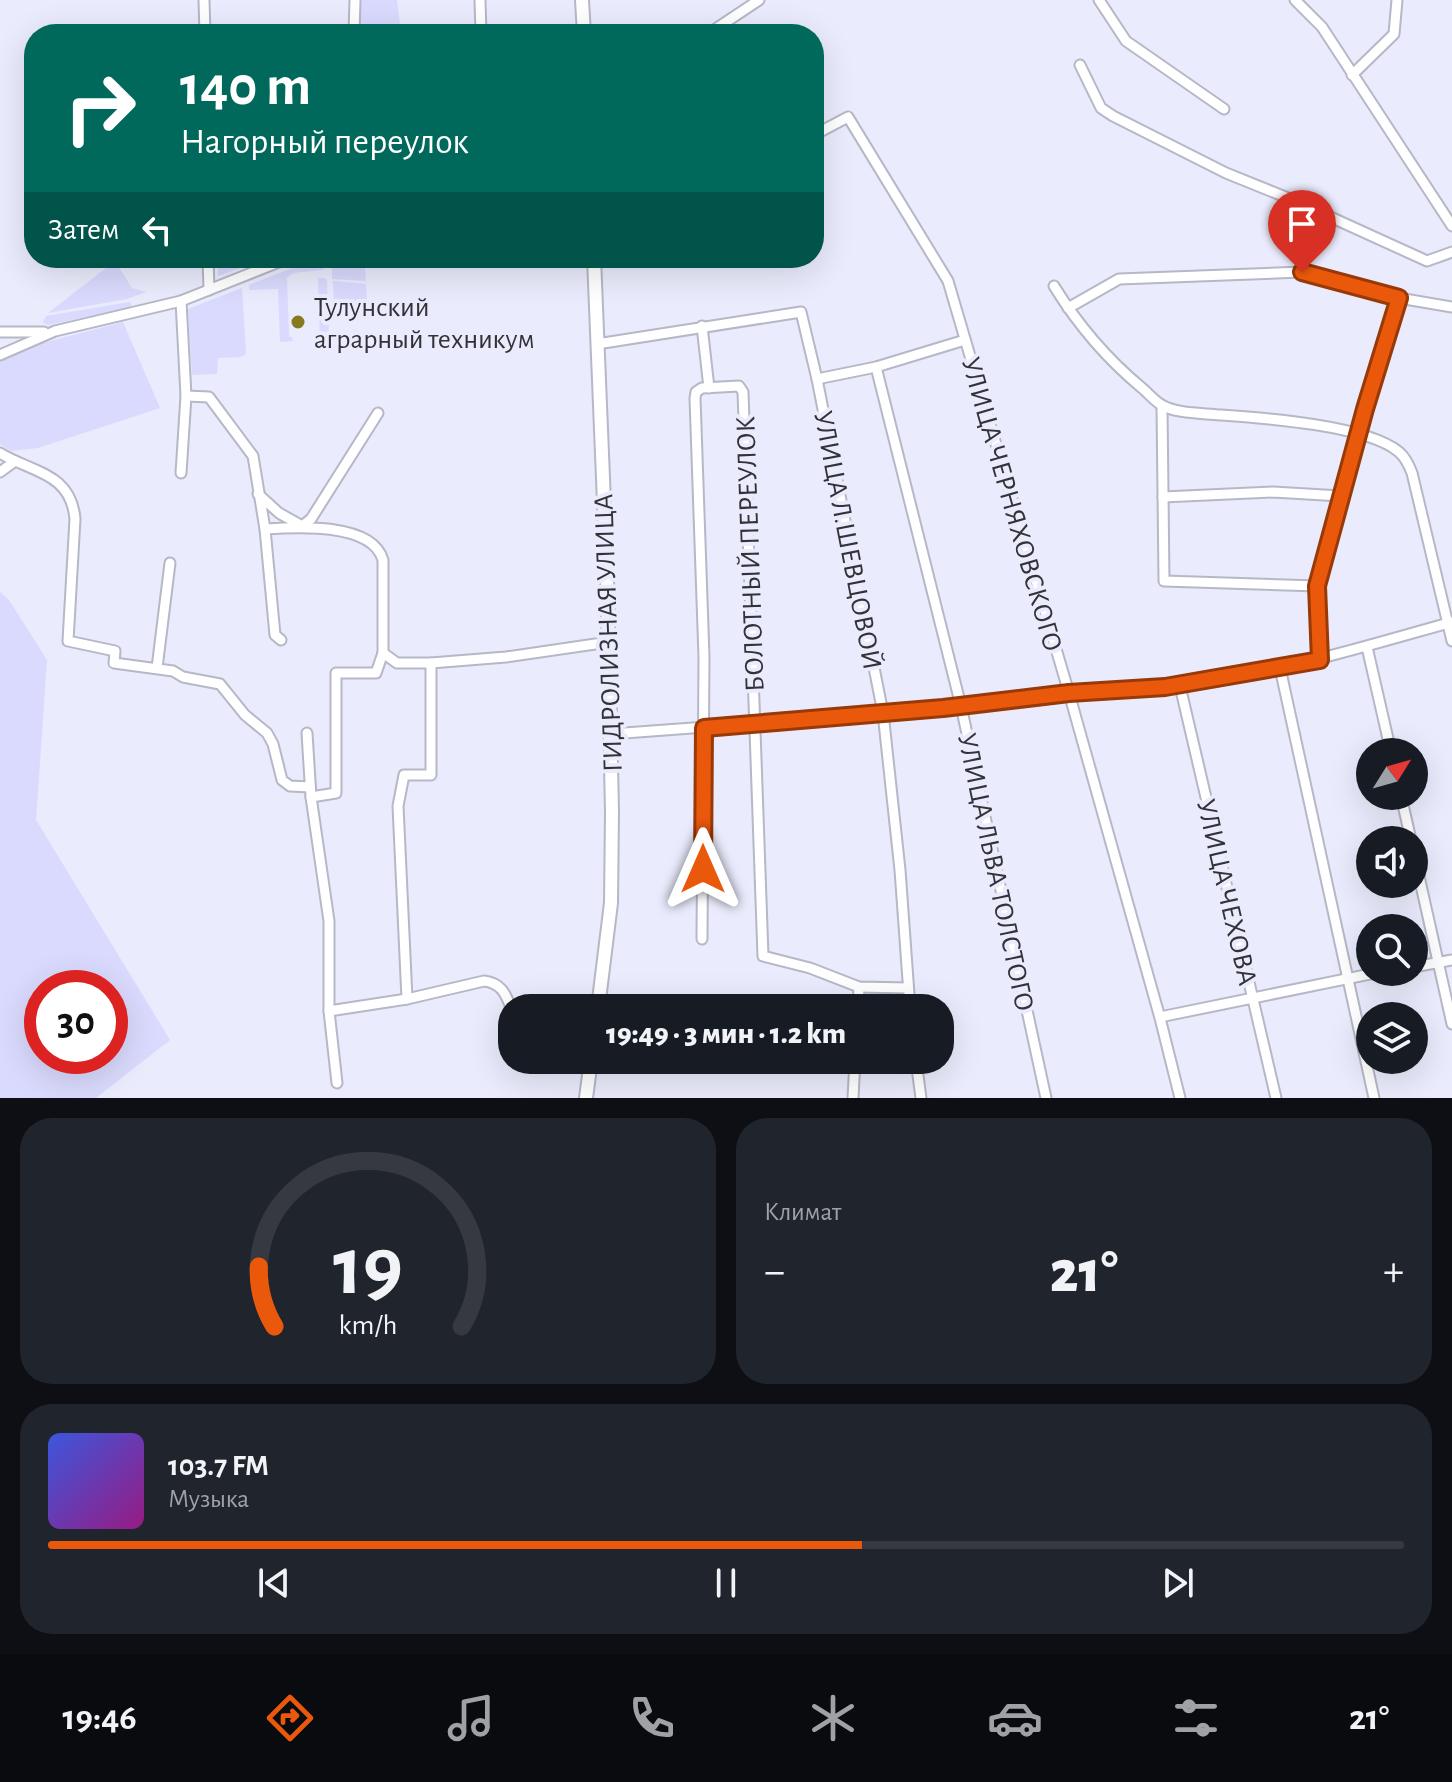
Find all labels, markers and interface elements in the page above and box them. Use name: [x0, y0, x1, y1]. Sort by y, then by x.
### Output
icon: right: [48, 56, 152, 160]
text: 140 m: [180, 59, 311, 115]
text: Нагорный переулок: [180, 124, 469, 160]
pin: [1268, 190, 1336, 272]
icon: arrive: [1280, 202, 1324, 246]
icon: left: [135, 208, 179, 252]
text: Затем: [48, 215, 119, 245]
place label: Тулунский аграрный техникум: [314, 294, 535, 354]
marker: Тулунский аграрный техникум: [289, 313, 307, 331]
street label: УЛИЦА ЧЕРНЯХОВСКОГО: [956, 354, 1067, 655]
street label: УЛИЦА Л.ШЕВЦОВОЙ: [808, 408, 887, 672]
street label: БОЛОТНЫЙ ПЕРЕУЛОК: [731, 416, 770, 692]
street label: ГИДРОЛИЗНАЯ УЛИЦА: [590, 493, 628, 773]
street label: УЛИЦА ЛЬВА ТОЛСТОГО: [952, 731, 1038, 1014]
north arrow: [1356, 738, 1428, 810]
map controls: [1356, 738, 1428, 1074]
street label: УЛИЦА ЧЕХОВА: [1191, 797, 1261, 988]
button: sound: [1356, 826, 1428, 898]
position arrow: [661, 827, 745, 911]
button: search: [1356, 914, 1428, 986]
speed limit sign: 30: [24, 970, 128, 1074]
button: layers: [1356, 1002, 1428, 1074]
text: 19:49 · 3 мин · 1.2 km: [606, 1019, 846, 1049]
text: Климат: [764, 1199, 841, 1225]
text: 19: [333, 1226, 403, 1310]
text: 21°: [1050, 1243, 1118, 1303]
text: −: [764, 1250, 785, 1294]
text: +: [1383, 1250, 1404, 1294]
text: km/h: [339, 1311, 397, 1340]
text: 103.7 FM: [168, 1451, 269, 1481]
text: Музыка: [168, 1486, 249, 1512]
icon: previous: [252, 1561, 296, 1605]
icon: pause: [704, 1561, 748, 1605]
icon: next: [1156, 1561, 1200, 1605]
icon: directions: [262, 1690, 318, 1746]
icon: music: [443, 1690, 499, 1746]
icon: phone: [624, 1690, 680, 1746]
icon: climate: [805, 1690, 861, 1746]
icon: car: [987, 1690, 1043, 1746]
icon: filters: [1168, 1690, 1224, 1746]
text: 19:46: [63, 1700, 137, 1736]
text: 21°: [1349, 1700, 1389, 1736]

